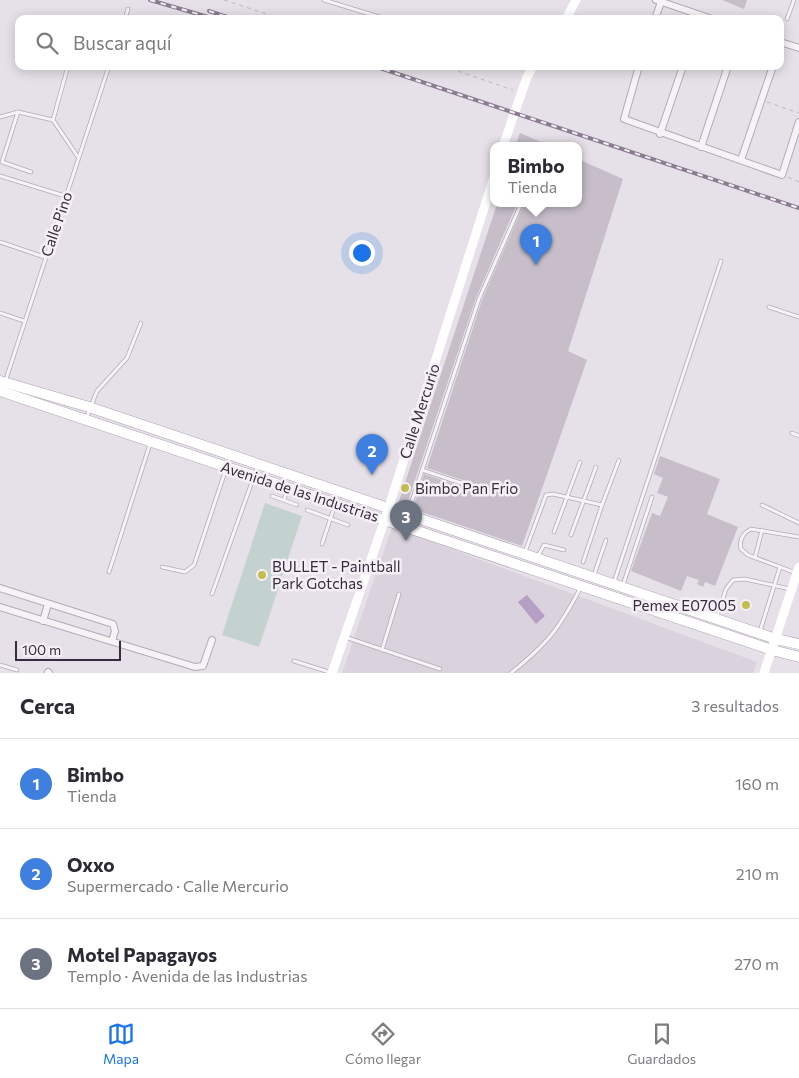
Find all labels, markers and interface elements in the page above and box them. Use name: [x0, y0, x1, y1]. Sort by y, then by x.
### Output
search box: [15, 15, 784, 70]
icon: search: [33, 29, 61, 57]
text: Buscar aquí: [73, 31, 172, 54]
popup: [490, 142, 582, 207]
text: Bimbo: [507, 154, 565, 177]
text: Tienda: [507, 177, 557, 196]
street label: Calle Pino: [37, 189, 75, 259]
pin: 1: [520, 224, 552, 265]
your location: [349, 240, 375, 266]
street label: Calle Mercurio: [395, 361, 443, 461]
pin: 2: [356, 434, 388, 475]
street label: Avenida de las Industrias: [219, 457, 381, 525]
place label: Bimbo Pan Frio: [415, 479, 518, 497]
marker: Bimbo Pan Frio: [399, 482, 411, 494]
pin: 3: [390, 500, 422, 541]
place label: BULLET - Paintball Park Gotchas: [272, 557, 401, 592]
marker: BULLET - Paintball Park Gotchas: [256, 569, 268, 581]
place label: Pemex E07005: [632, 596, 736, 614]
marker: Pemex E07005: [740, 599, 752, 611]
scale bar: [15, 638, 121, 661]
text: 100 m: [22, 641, 61, 658]
text: Cerca: [20, 693, 75, 718]
text: 3 resultados: [691, 696, 779, 715]
text: Bimbo: [67, 763, 124, 786]
text: 1: [32, 774, 40, 793]
text: 160 m: [735, 774, 779, 793]
text: Tienda: [67, 786, 117, 805]
text: Oxxo: [67, 853, 115, 876]
text: 2: [31, 864, 41, 883]
text: 210 m: [736, 864, 779, 883]
text: Supermercado · Calle Mercurio: [67, 876, 289, 895]
text: Motel Papagayos: [67, 943, 217, 966]
text: 3: [31, 954, 41, 973]
text: 270 m: [734, 954, 779, 973]
text: Templo · Avenida de las Industrias: [67, 966, 307, 985]
tab: Mapa: [103, 1020, 139, 1067]
tab: Cómo llegar: [345, 1020, 421, 1067]
tab: Guardados: [627, 1020, 696, 1067]

